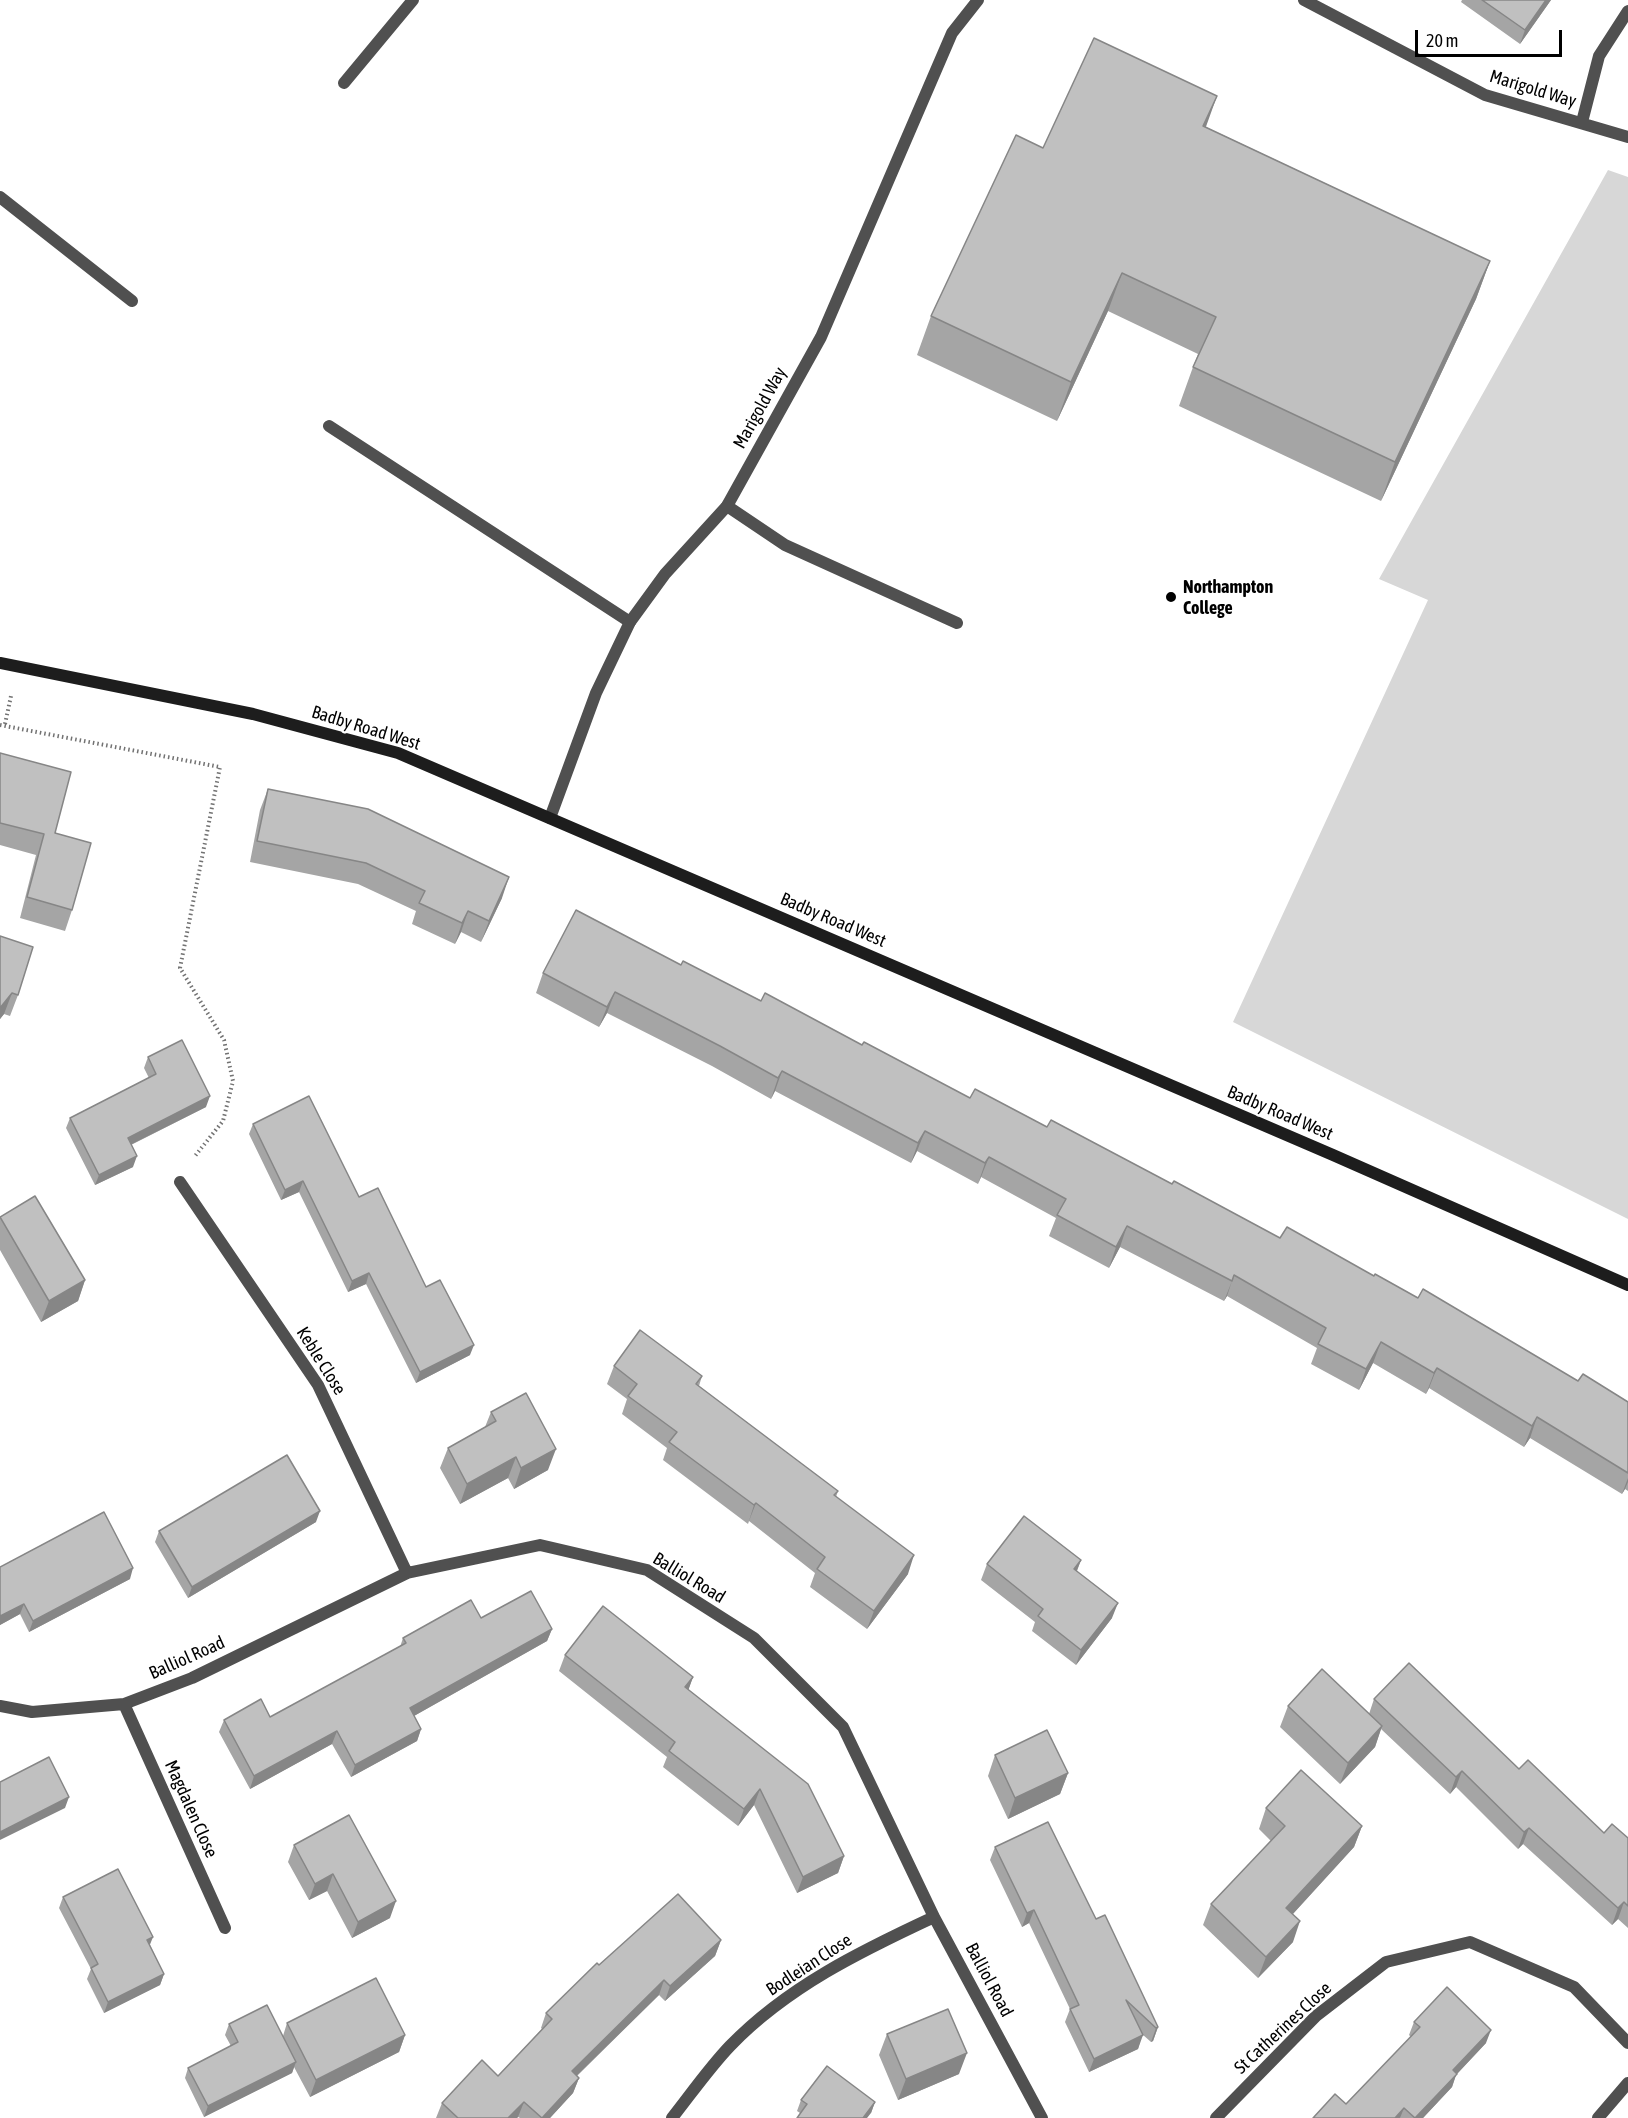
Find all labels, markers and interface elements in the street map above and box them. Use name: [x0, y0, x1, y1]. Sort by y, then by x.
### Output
scale bar: [1418, 18, 1565, 56]
text: 20 m: [1426, 30, 1458, 51]
street label: Marigold Way: [1487, 66, 1579, 112]
street label: Marigold Way: [729, 364, 791, 452]
place label: Northampton College: [1183, 576, 1273, 618]
marker: Northampton College: [1164, 590, 1178, 604]
street label: Badby Road West: [309, 701, 423, 755]
street label: Badby Road West: [777, 888, 889, 952]
street label: Badby Road West: [1224, 1081, 1336, 1145]
street label: Keble Close: [292, 1323, 350, 1399]
street label: Balliol Road: [649, 1548, 729, 1608]
street label: Balliol Road: [146, 1632, 228, 1684]
street label: Magdalen Close: [160, 1757, 222, 1861]
street label: Bodleian Close: [762, 1929, 856, 2001]
street label: Balliol Road: [961, 1939, 1017, 2021]
street label: St Catherines Close: [1230, 1978, 1336, 2078]

